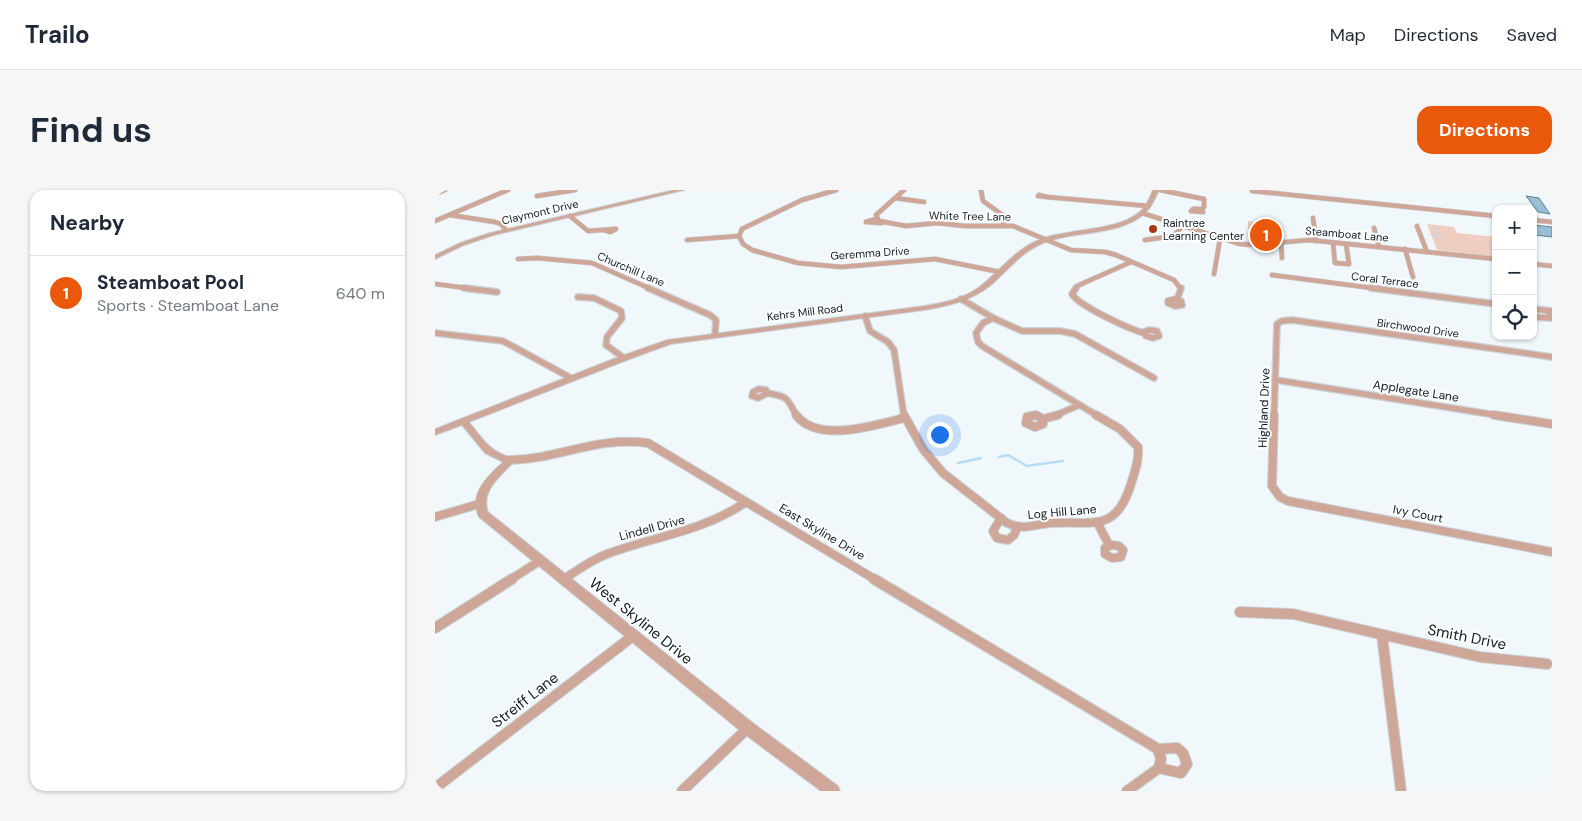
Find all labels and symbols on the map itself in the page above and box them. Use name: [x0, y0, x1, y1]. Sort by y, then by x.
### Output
street label: Claymont Drive: [500, 196, 580, 228]
street label: White Tree Lane: [929, 208, 1011, 224]
place label: Raintree Learning Center: [1163, 216, 1244, 243]
pin: 1: [1250, 216, 1282, 254]
marker: Raintree Learning Center: [1147, 223, 1159, 235]
street label: Steamboat Lane: [1305, 223, 1389, 245]
street label: Geremma Drive: [830, 243, 910, 263]
street label: Churchill Lane: [595, 249, 667, 289]
street label: Coral Terrace: [1350, 269, 1420, 291]
street label: Kehrs Mill Road: [766, 300, 844, 324]
street label: Birchwood Drive: [1376, 315, 1460, 341]
street label: Highland Drive: [1255, 368, 1273, 448]
street label: Applegate Lane: [1372, 376, 1460, 406]
your location: [927, 422, 953, 448]
street label: East Skyline Drive: [776, 500, 868, 564]
street label: Log Hill Lane: [1027, 501, 1097, 523]
street label: Ivy Court: [1392, 501, 1445, 527]
street label: Lindell Drive: [617, 512, 687, 544]
street label: West Skyline Drive: [585, 573, 697, 669]
street label: Smith Drive: [1426, 620, 1508, 654]
street label: Streiff Lane: [488, 668, 562, 732]

